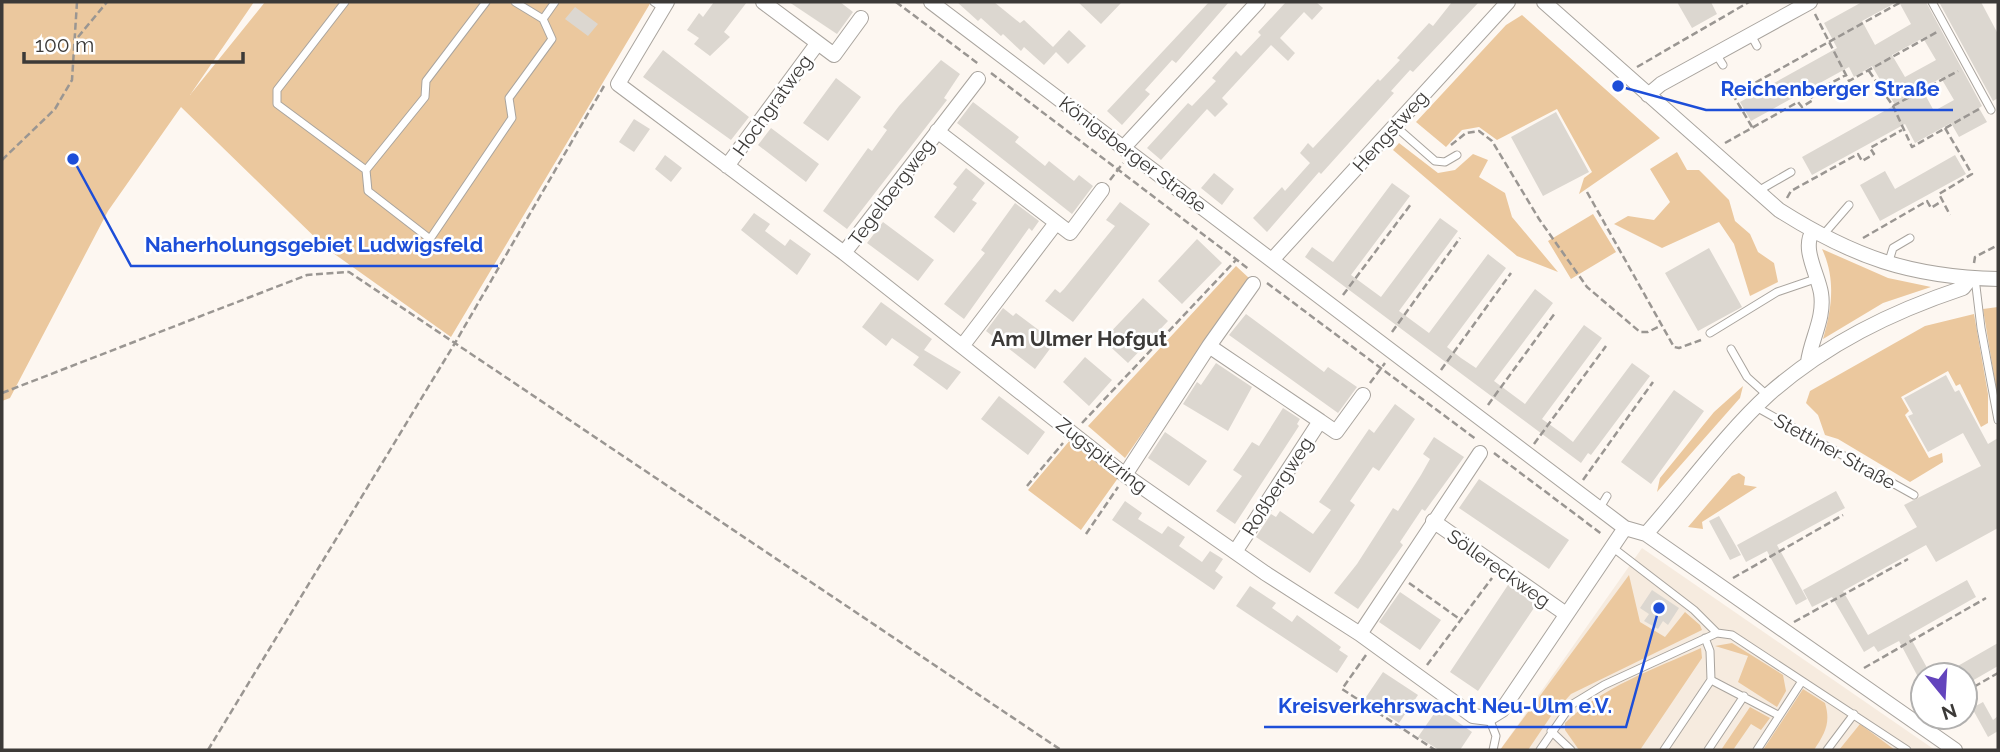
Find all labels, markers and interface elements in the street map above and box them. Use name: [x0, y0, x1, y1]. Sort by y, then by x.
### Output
scale bar: [24, 21, 243, 65]
text: 100 m: [35, 32, 94, 57]
street label: Hochgratweg: [728, 50, 816, 160]
callout: Reichenberger Straße: [1706, 68, 1953, 110]
text: Reichenberger Straße: [1721, 76, 1940, 101]
street label: Hengstweg: [1348, 86, 1432, 176]
street label: Königsberger Straße: [1055, 91, 1211, 217]
street label: Tegelbergweg: [844, 134, 938, 250]
callout: Naherholungsgebiet Ludwigsfeld: [131, 224, 498, 266]
text: Naherholungsgebiet Ludwigsfeld: [145, 232, 483, 257]
district label: Am Ulmer Hofgut: [991, 326, 1167, 351]
street label: Stettiner Straße: [1771, 409, 1899, 493]
street label: Zugspitzring: [1052, 413, 1152, 497]
street label: Roßbergweg: [1237, 433, 1317, 539]
street label: Söllereckweg: [1443, 524, 1555, 612]
north arrow: [1909, 661, 1979, 731]
callout: Kreisverkehrswacht Neu-Ulm e.V.: [1264, 685, 1626, 727]
text: Kreisverkehrswacht Neu-Ulm e.V.: [1278, 693, 1612, 718]
text: N: [1939, 699, 1960, 725]

